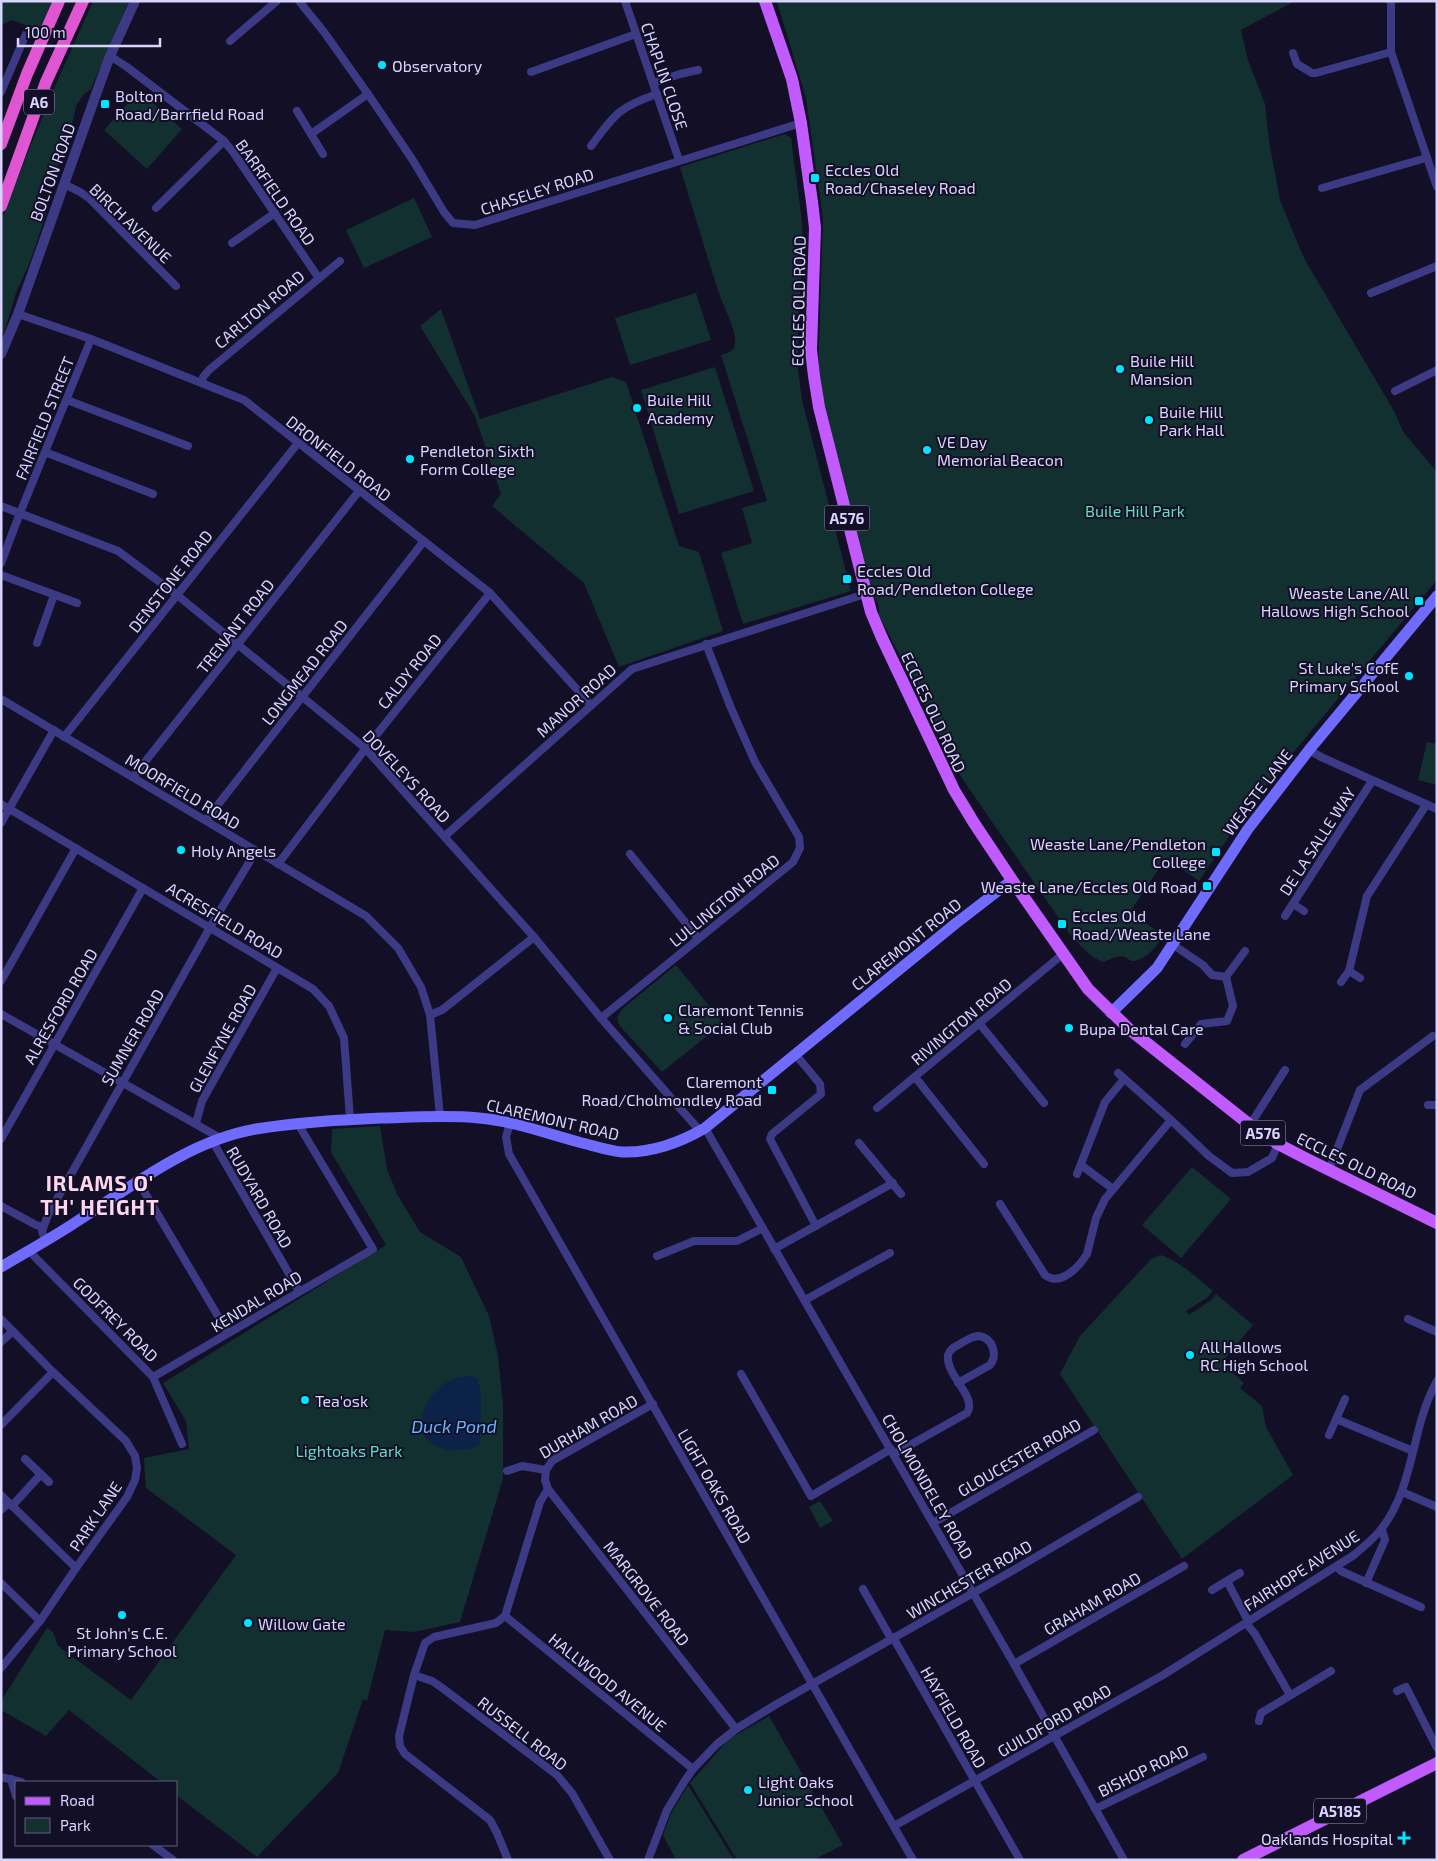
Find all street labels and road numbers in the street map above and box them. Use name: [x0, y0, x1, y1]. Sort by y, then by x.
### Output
street label: CHAPLIN CLOSE: [638, 20, 692, 132]
road number: A6: [24, 90, 54, 114]
street label: BOLTON ROAD: [25, 120, 79, 224]
street label: BARRFIELD ROAD: [232, 135, 320, 249]
street label: CHASELEY ROAD: [478, 164, 596, 218]
street label: BIRCH AVENUE: [86, 179, 176, 267]
street label: ECCLES OLD ROAD: [787, 235, 809, 367]
street label: CARLTON ROAD: [210, 266, 308, 352]
street label: FAIRFIELD STREET: [11, 354, 77, 482]
street label: DRONFIELD ROAD: [283, 411, 395, 505]
road number: A576: [824, 506, 870, 530]
street label: DENSTONE ROAD: [124, 526, 216, 636]
street label: TRENANT ROAD: [192, 575, 278, 677]
street label: LONGMEAD ROAD: [257, 616, 351, 728]
street label: CALDY ROAD: [373, 630, 445, 712]
street label: ECCLES OLD ROAD: [898, 649, 970, 775]
street label: MANOR ROAD: [532, 659, 620, 741]
street label: DOVELEYS ROAD: [359, 726, 455, 826]
street label: WEASTE LANE: [1218, 745, 1296, 839]
street label: MOORFIELD ROAD: [122, 749, 244, 833]
street label: DE LA SALLE WAY: [1275, 783, 1359, 899]
street label: LULLINGTON ROAD: [665, 850, 783, 950]
street label: ACRESFIELD ROAD: [163, 878, 287, 962]
street label: CLAREMONT ROAD: [847, 894, 965, 994]
street label: ALRESFORD ROAD: [19, 945, 101, 1067]
street label: RIVINGTON ROAD: [907, 974, 1015, 1068]
street label: GLENFYNE ROAD: [184, 980, 260, 1096]
street label: SUMNER ROAD: [97, 985, 167, 1089]
street label: CLAREMONT ROAD: [485, 1094, 621, 1144]
road number: A576: [1240, 1120, 1286, 1146]
street label: ECCLES OLD ROAD: [1294, 1128, 1420, 1202]
street label: RUDYARD ROAD: [223, 1143, 297, 1251]
street label: KENDAL ROAD: [207, 1266, 305, 1336]
street label: GODFREY ROAD: [70, 1273, 162, 1365]
street label: DURHAM ROAD: [535, 1390, 641, 1462]
street label: CHOLMONDELEY ROAD: [879, 1410, 977, 1562]
street label: GLOUCESTER ROAD: [954, 1414, 1084, 1500]
street label: LIGHT OAKS ROAD: [674, 1425, 756, 1547]
street label: PARK LANE: [65, 1477, 125, 1554]
street label: FAIRHOPE AVENUE: [1240, 1526, 1362, 1614]
street label: WINCHESTER ROAD: [903, 1535, 1035, 1623]
street label: MARGROVE ROAD: [600, 1537, 694, 1649]
street label: GRAHAM ROAD: [1040, 1567, 1144, 1639]
street label: HALLWOOD AVENUE: [545, 1629, 671, 1735]
street label: HAYFIELD ROAD: [917, 1663, 991, 1771]
street label: GUILDFORD ROAD: [994, 1680, 1114, 1760]
street label: RUSSELL ROAD: [475, 1692, 571, 1774]
street label: BISHOP ROAD: [1095, 1740, 1191, 1800]
road number: A5185: [1314, 1798, 1366, 1824]

